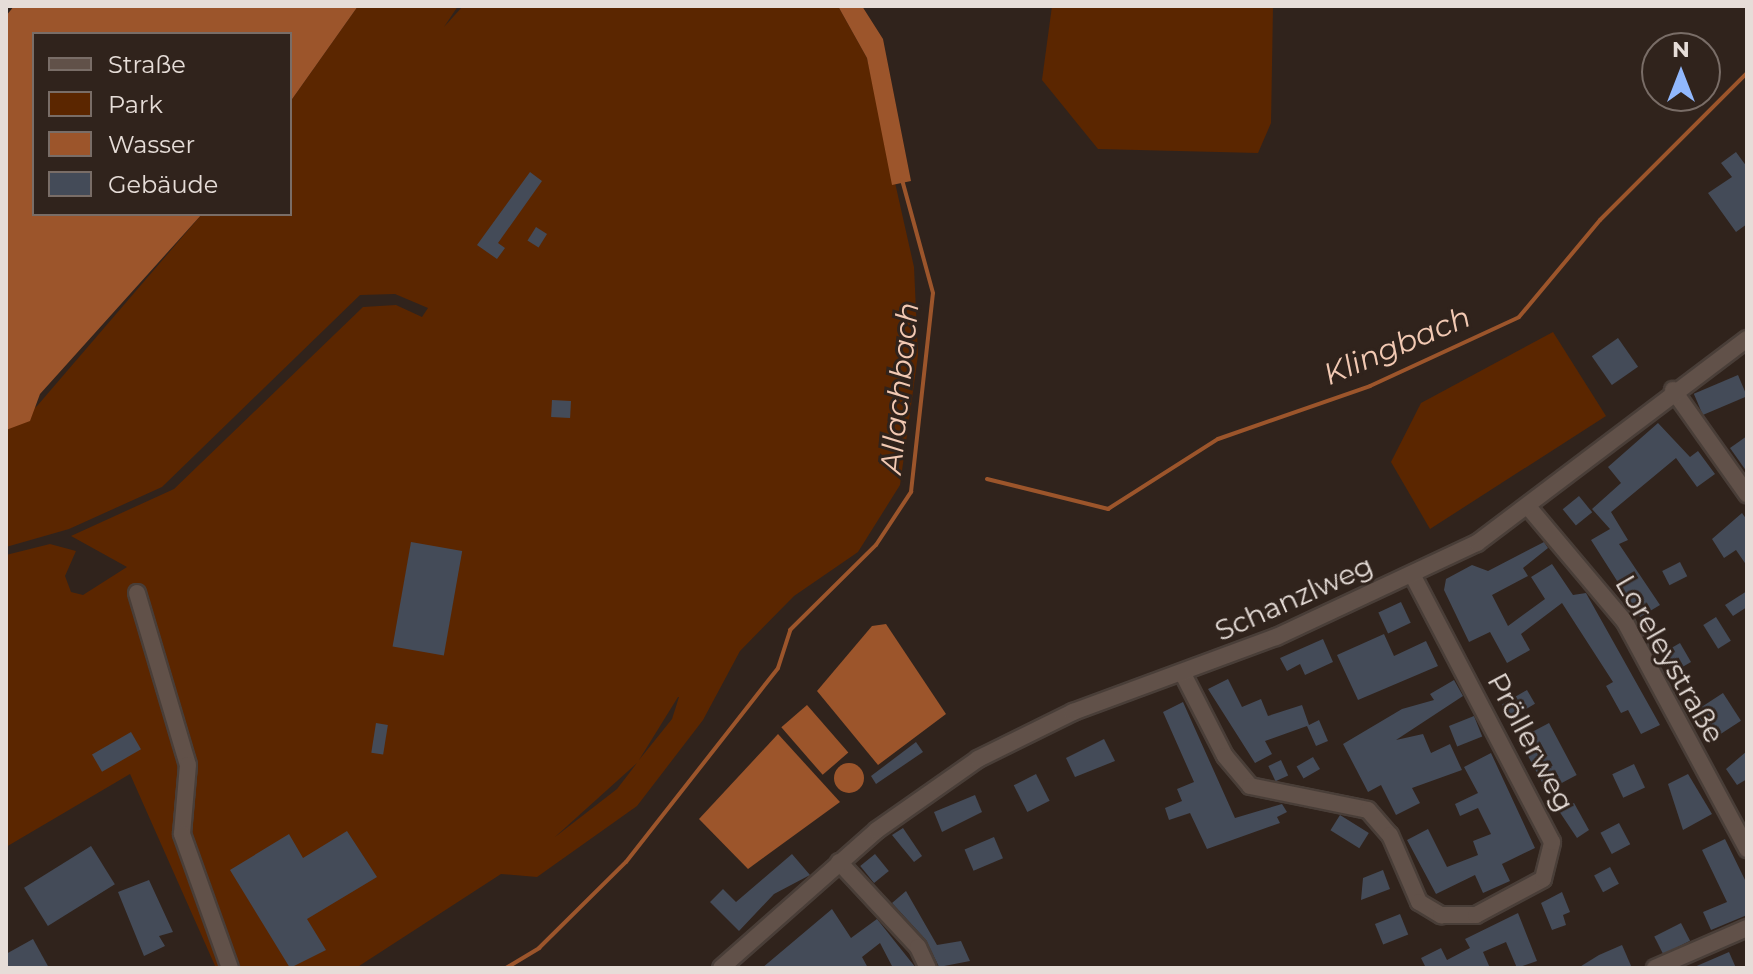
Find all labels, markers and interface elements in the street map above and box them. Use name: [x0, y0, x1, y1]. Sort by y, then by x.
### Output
legend: [32, 32, 292, 216]
north arrow: [1641, 32, 1721, 112]
text: N: [1672, 36, 1690, 63]
text: Straße: [108, 50, 186, 79]
text: Park: [108, 90, 163, 119]
text: Wasser: [108, 130, 195, 159]
text: Gebäude: [108, 170, 218, 199]
water label: Klingbach: [1318, 299, 1476, 393]
water label: Allachbach: [873, 300, 927, 476]
street label: Schanzlweg: [1210, 548, 1378, 648]
street label: Loreleystraße: [1608, 569, 1732, 749]
street label: Pröllerweg: [1481, 667, 1581, 817]

